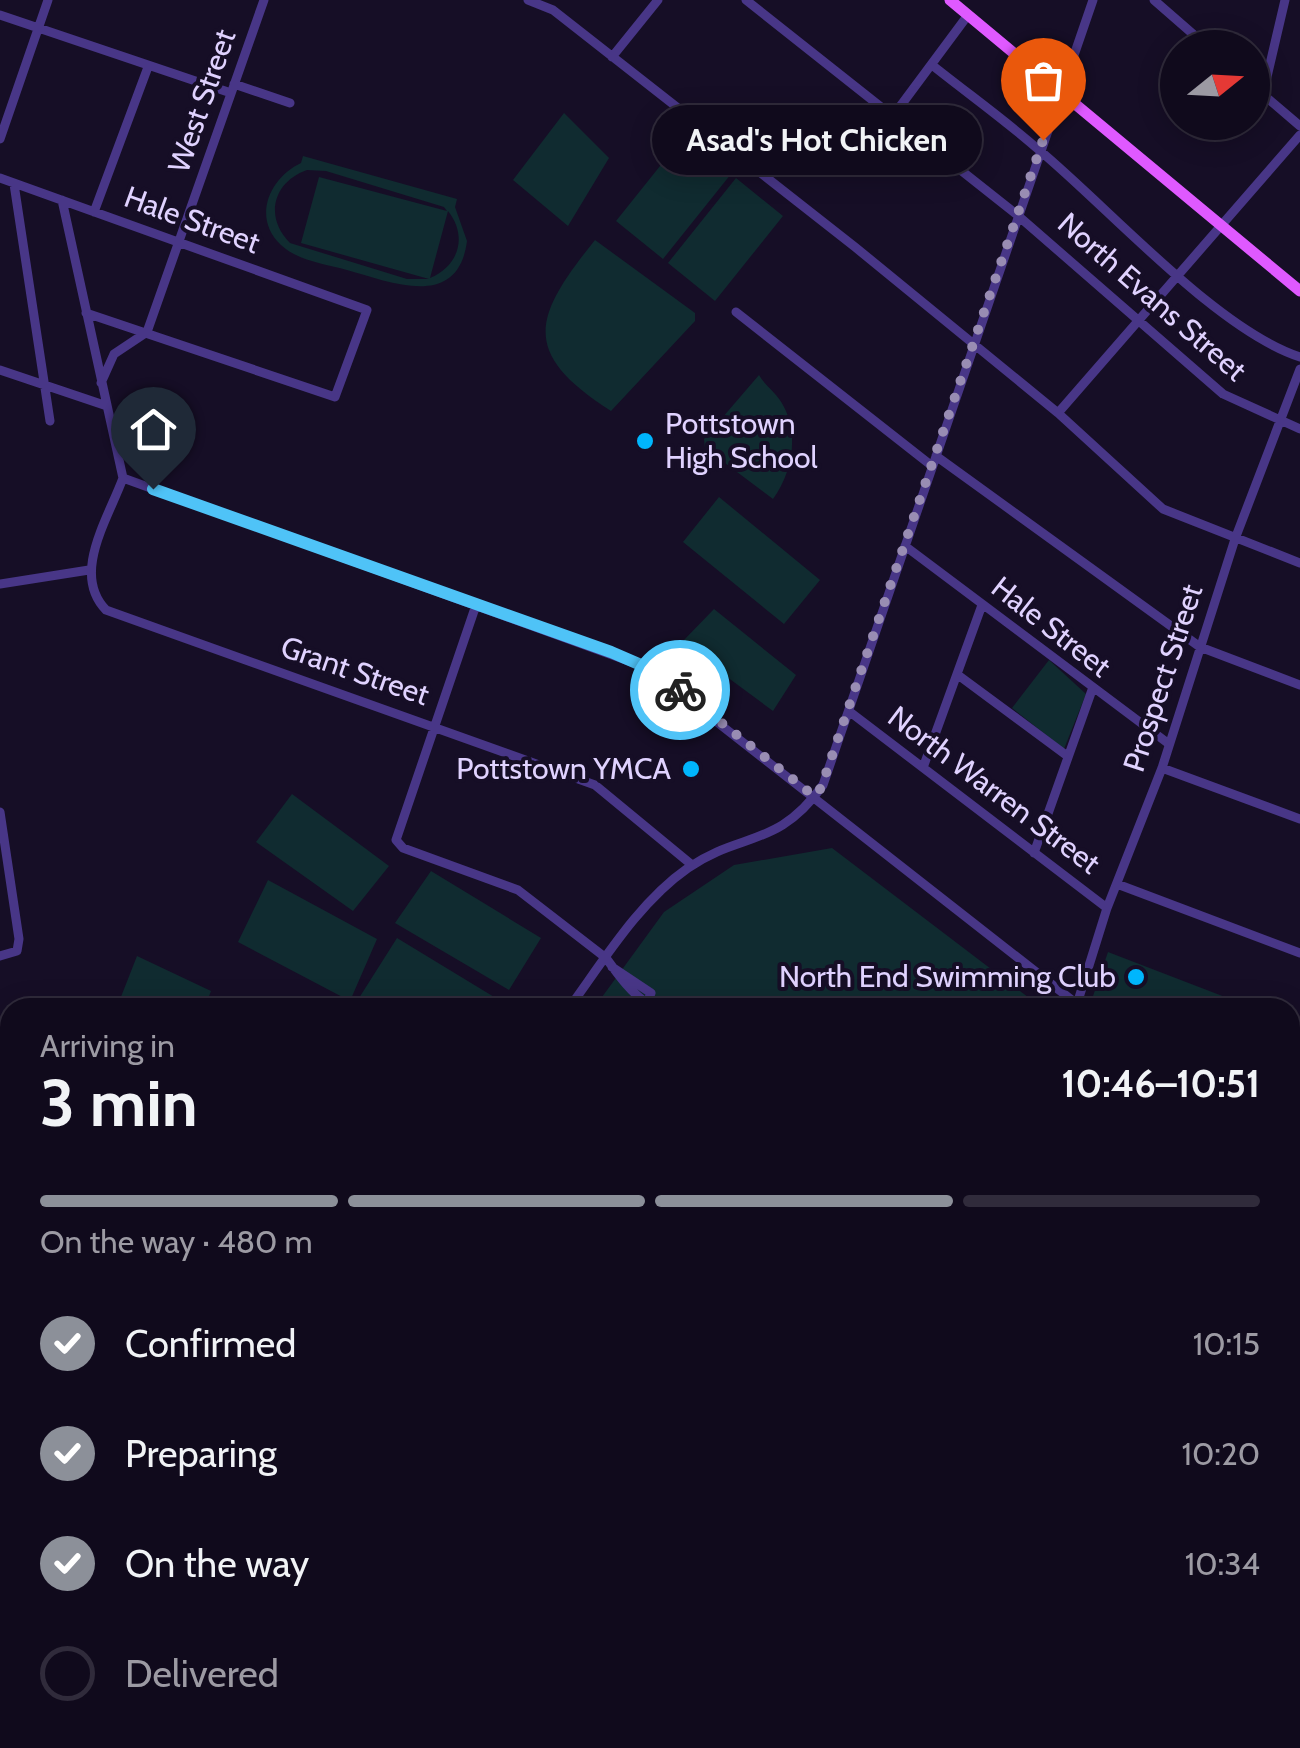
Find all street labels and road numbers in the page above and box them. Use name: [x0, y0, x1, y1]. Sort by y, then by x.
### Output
street label: West Street: [160, 24, 243, 177]
street label: Hale Street: [119, 178, 265, 261]
street label: North Evans Street: [1050, 205, 1254, 389]
street label: Hale Street: [984, 568, 1118, 685]
street label: Prospect Street: [1115, 580, 1210, 776]
street label: Grant Street: [276, 628, 434, 713]
street label: North Warren Street: [881, 698, 1108, 881]

